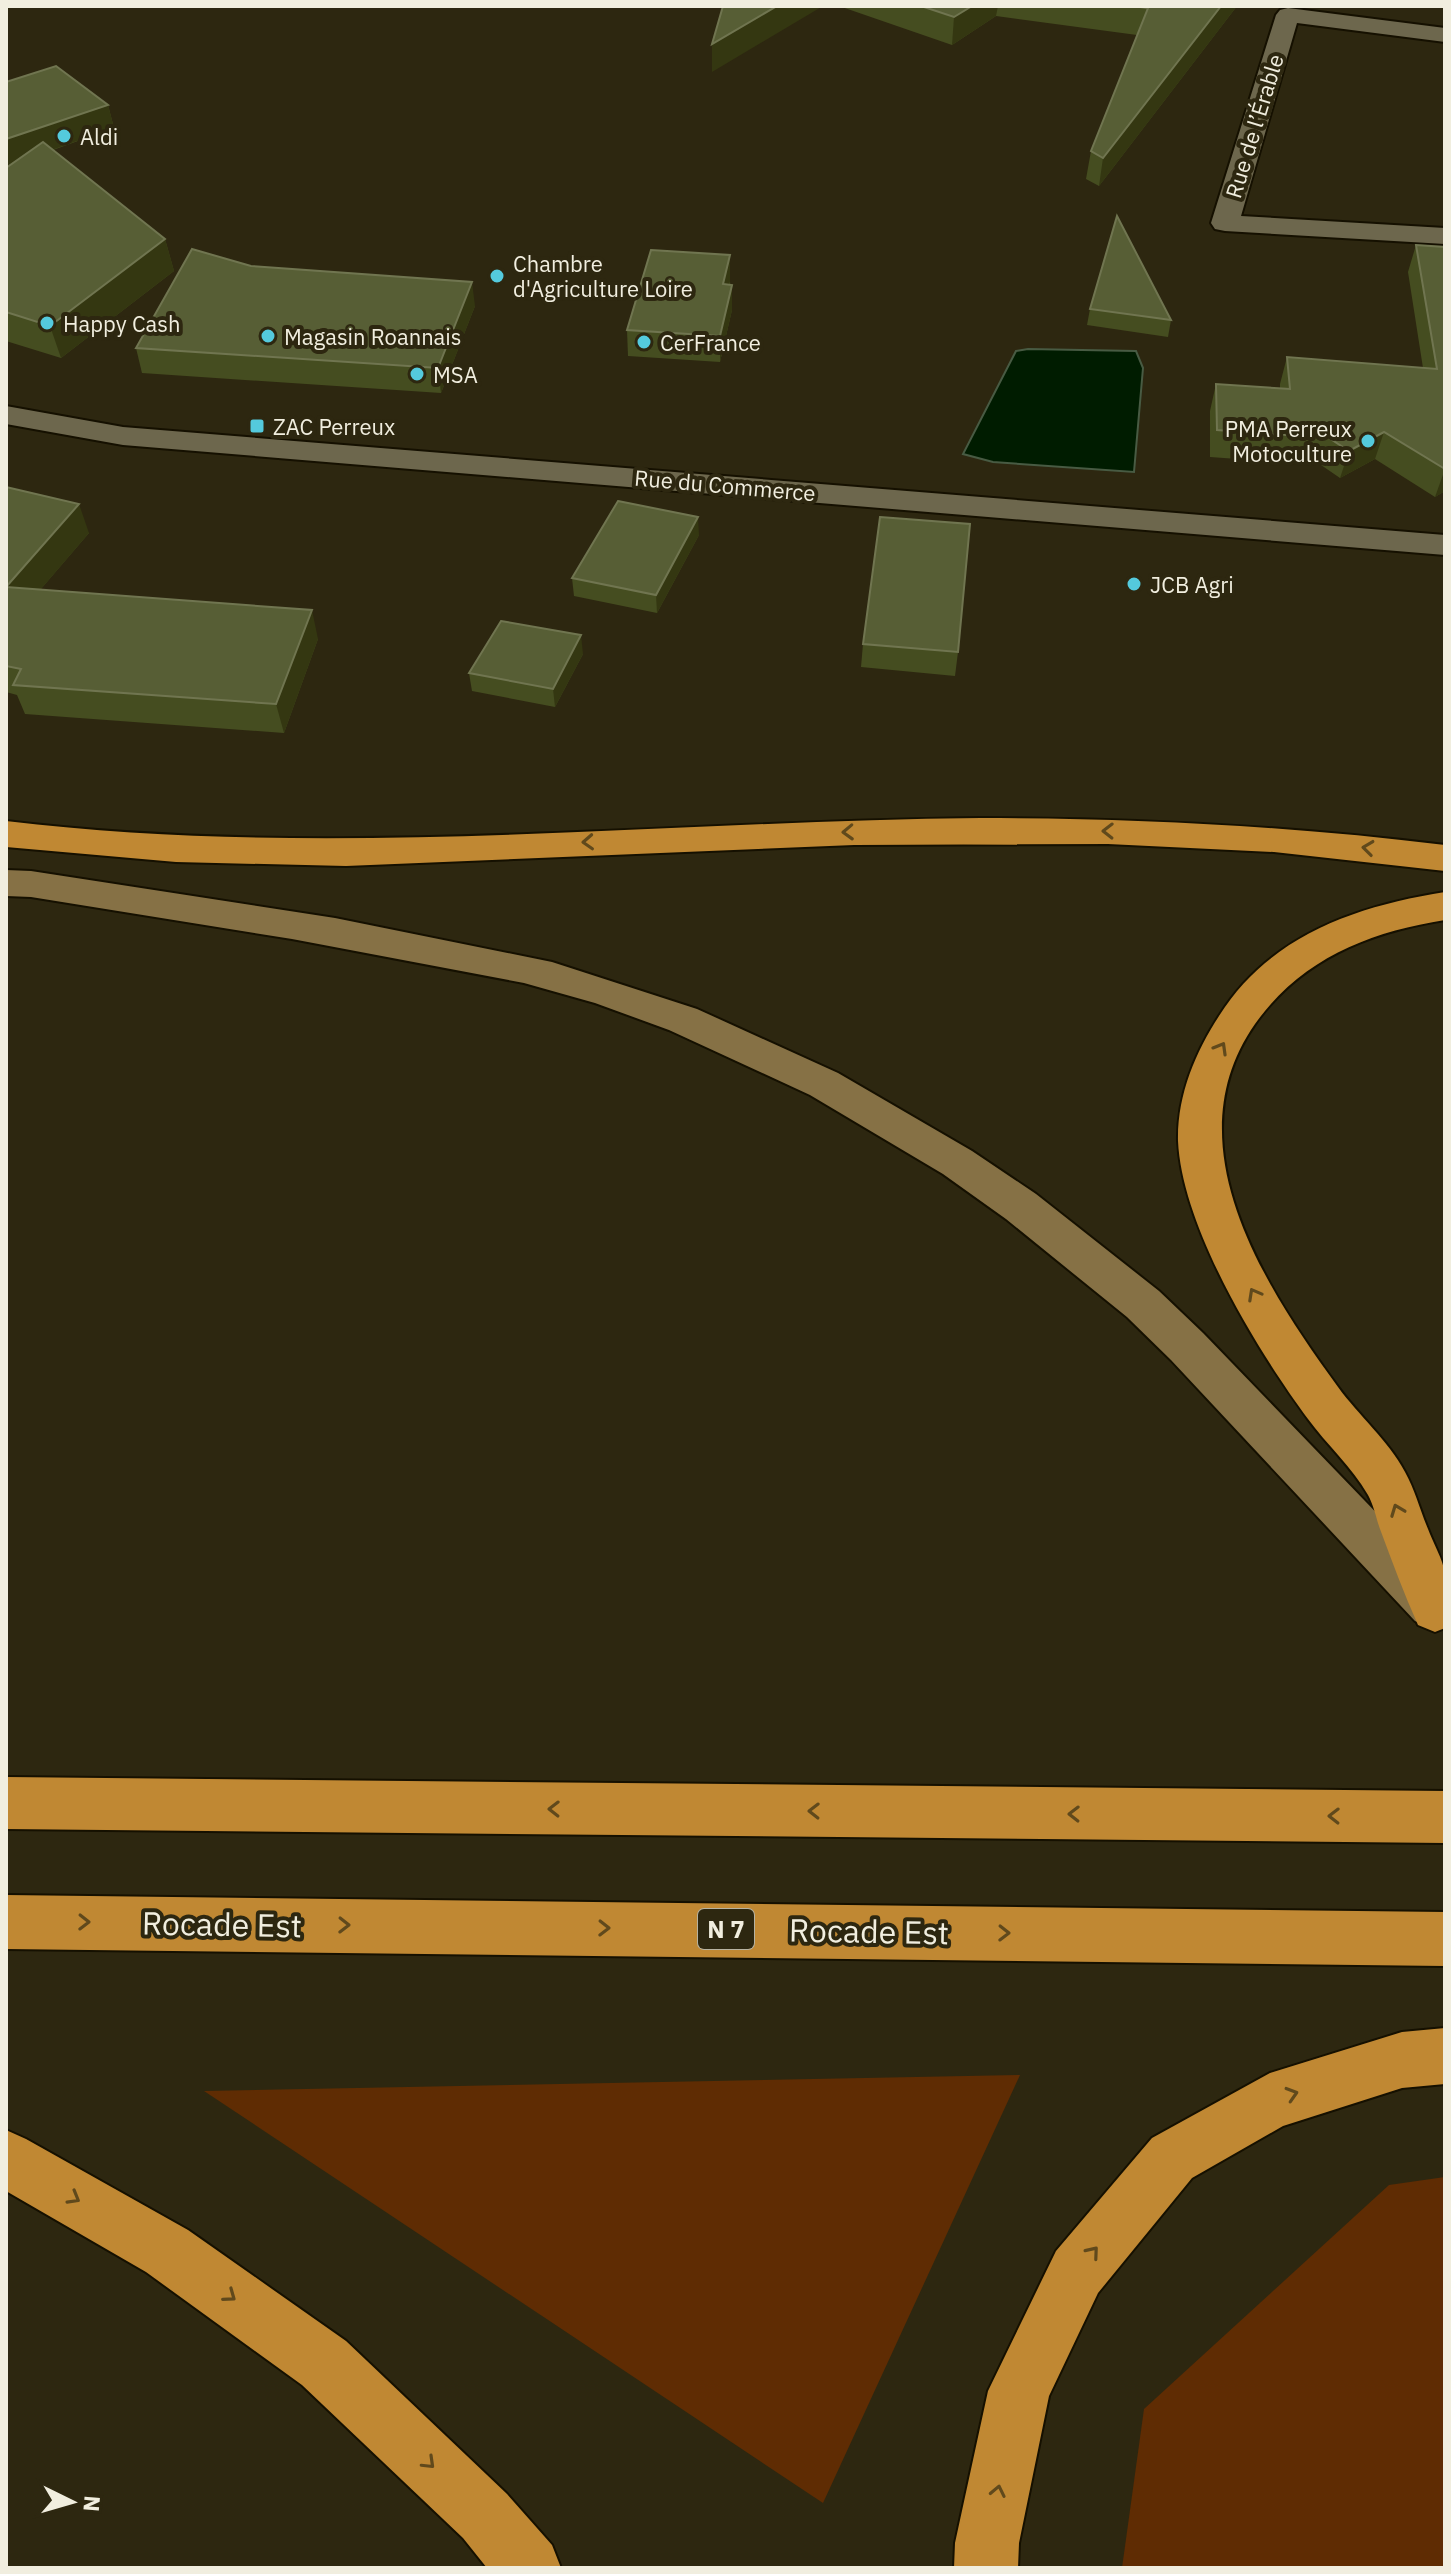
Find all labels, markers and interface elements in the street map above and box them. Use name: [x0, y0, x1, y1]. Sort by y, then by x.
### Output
street label: Rue de l’Érable: [1218, 51, 1290, 201]
place label: Aldi: [80, 122, 118, 151]
marker: Aldi: [55, 127, 73, 145]
place label: Chambre d'Agriculture Loire: [513, 249, 693, 303]
marker: Chambre d'Agriculture Loire: [488, 267, 506, 285]
place label: Happy Cash: [63, 309, 181, 338]
marker: Happy Cash: [38, 314, 56, 332]
place label: Magasin Roannais: [284, 322, 462, 351]
marker: Magasin Roannais: [259, 327, 277, 345]
place label: CerFrance: [660, 328, 761, 357]
marker: CerFrance: [635, 333, 653, 351]
place label: MSA: [433, 360, 478, 389]
marker: MSA: [408, 365, 426, 383]
place label: ZAC Perreux: [273, 412, 395, 441]
place label: PMA Perreux Motoculture: [1225, 414, 1352, 468]
marker: ZAC Perreux: [248, 417, 266, 435]
marker: PMA Perreux Motoculture: [1359, 432, 1377, 450]
street label: Rue du Commerce: [633, 463, 817, 507]
place label: JCB Agri: [1150, 570, 1234, 599]
marker: JCB Agri: [1125, 575, 1143, 593]
one-way arrow: [841, 823, 854, 840]
one-way arrow: [1101, 823, 1114, 840]
one-way arrow: [582, 833, 595, 850]
one-way arrow: [1361, 840, 1374, 857]
one-way arrow: [1211, 1042, 1227, 1057]
one-way arrow: [1249, 1287, 1264, 1302]
one-way arrow: [1390, 1504, 1407, 1518]
one-way arrow: [548, 1800, 560, 1818]
one-way arrow: [807, 1803, 820, 1820]
one-way arrow: [1067, 1805, 1080, 1823]
one-way arrow: [1327, 1807, 1340, 1825]
street label: Rocade Est: [142, 1902, 302, 1946]
road number: N 7: [698, 1909, 754, 1949]
street label: Rocade Est: [789, 1909, 949, 1953]
one-way arrow: [78, 1914, 91, 1931]
one-way arrow: [338, 1916, 351, 1934]
one-way arrow: [598, 1919, 611, 1937]
one-way arrow: [998, 1924, 1011, 1942]
one-way arrow: [1285, 2087, 1299, 2103]
one-way arrow: [65, 2188, 80, 2204]
one-way arrow: [1083, 2247, 1098, 2262]
one-way arrow: [221, 2286, 236, 2301]
one-way arrow: [419, 2454, 434, 2468]
north arrow: [32, 2462, 112, 2542]
one-way arrow: [989, 2485, 1006, 2498]
text: N: [77, 2495, 108, 2513]

